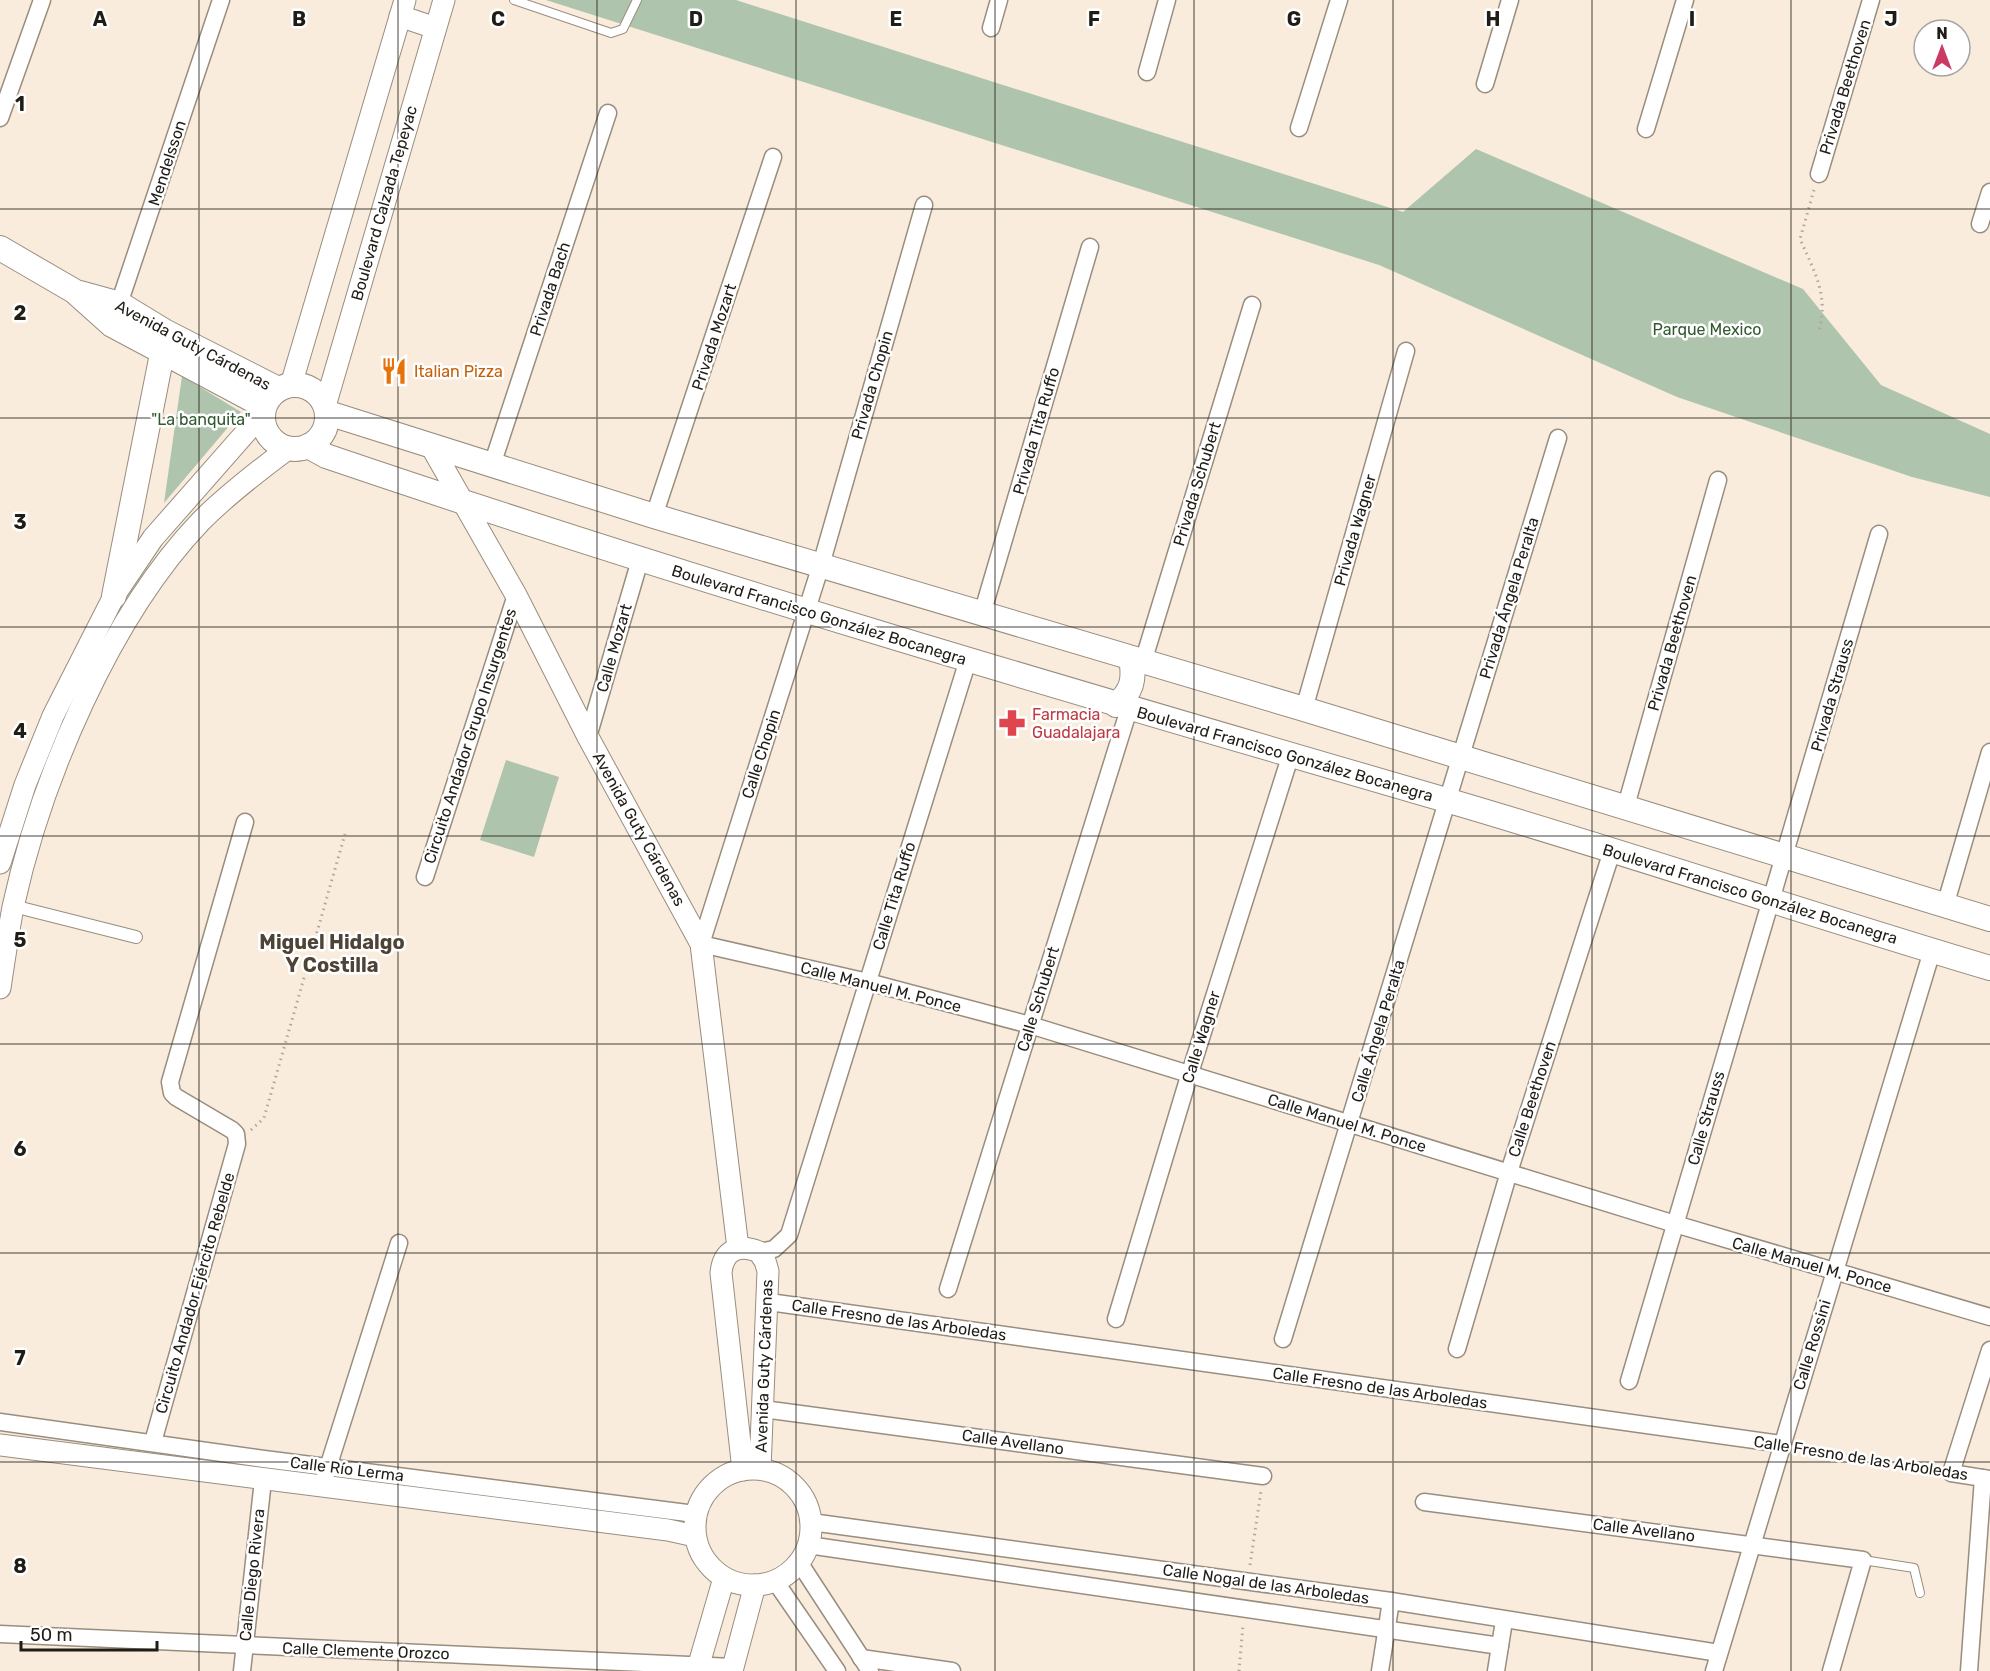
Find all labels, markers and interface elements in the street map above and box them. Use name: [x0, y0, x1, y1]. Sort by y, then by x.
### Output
text: A: [93, 7, 108, 31]
text: B: [292, 7, 306, 31]
text: C: [491, 7, 505, 31]
text: D: [689, 7, 703, 31]
text: E: [890, 7, 902, 31]
text: F: [1088, 7, 1100, 31]
text: G: [1287, 7, 1301, 31]
text: H: [1486, 7, 1500, 31]
text: I: [1689, 7, 1695, 31]
text: J: [1884, 7, 1898, 31]
street label: Privada Beethoven: [1815, 17, 1875, 157]
north arrow: [1912, 18, 1972, 78]
text: N: [1936, 24, 1948, 43]
text: 1: [15, 92, 25, 116]
street label: Boulevard Calzada Tepeyac: [347, 103, 421, 303]
street label: Mendelsson: [144, 118, 190, 208]
street label: Privada Bach: [526, 239, 574, 339]
street label: Privada Mozart: [688, 281, 740, 393]
street label: Avenida Guty Cárdenas: [112, 296, 274, 394]
text: 2: [14, 301, 27, 325]
park label: Parque Mexico: [1653, 320, 1761, 339]
street label: Privada Chopin: [847, 328, 897, 442]
restaurant icon: Italian Pizza: [379, 356, 409, 386]
place label: Italian Pizza: [414, 362, 503, 381]
street label: Privada Tita Ruffo: [1009, 365, 1063, 497]
park label: "La banquita": [151, 410, 251, 429]
street label: Privada Schubert: [1169, 420, 1225, 548]
street label: Privada Wagner: [1330, 472, 1380, 588]
text: 3: [13, 510, 27, 534]
street label: Privada Ángela Peralta: [1475, 515, 1543, 681]
street label: Boulevard Francisco González Bocanegra: [669, 561, 969, 669]
street label: Privada Beethoven: [1643, 573, 1701, 713]
street label: Calle Mozart: [592, 602, 636, 694]
street label: Circuito Andador Grupo Insurgentes: [420, 606, 520, 866]
street label: Privada Strauss: [1807, 636, 1857, 754]
street label: Boulevard Francisco González Bocanegra: [1135, 703, 1435, 805]
place label: Farmacia Guadalajara: [1032, 705, 1120, 742]
street label: Calle Chopin: [738, 707, 784, 801]
pharmacy icon: Farmacia Guadalajara: [997, 708, 1027, 738]
text: 4: [13, 719, 27, 743]
street label: Avenida Guty Cárdenas: [589, 749, 689, 909]
street label: Calle Tita Ruffo: [869, 840, 919, 952]
street label: Boulevard Francisco González Bocanegra: [1600, 840, 1900, 948]
text: 5: [14, 928, 27, 952]
district label: Miguel Hidalgo Y Costilla: [259, 930, 405, 977]
street label: Calle Schubert: [1013, 944, 1063, 1054]
street label: Calle Ángela Peralta: [1347, 957, 1409, 1105]
street label: Calle Manuel M. Ponce: [799, 958, 963, 1016]
street label: Calle Wagner: [1178, 989, 1224, 1085]
street label: Calle Beethoven: [1504, 1039, 1560, 1159]
street label: Calle Strauss: [1683, 1069, 1729, 1167]
street label: Calle Manuel M. Ponce: [1265, 1090, 1429, 1156]
text: 6: [13, 1137, 27, 1161]
street label: Circuito Andador Ejército Rebelde: [151, 1170, 239, 1416]
street label: Calle Manuel M. Ponce: [1730, 1233, 1894, 1297]
street label: Avenida Guty Cárdenas: [751, 1279, 777, 1453]
street label: Calle Fresno de las Arboledas: [790, 1296, 1008, 1344]
street label: Calle Rossini: [1789, 1298, 1835, 1392]
text: 7: [14, 1346, 26, 1370]
street label: Calle Fresno de las Arboledas: [1271, 1364, 1489, 1412]
street label: Calle Avellano: [961, 1425, 1065, 1459]
street label: Calle Fresno de las Arboledas: [1752, 1432, 1970, 1484]
street label: Calle Río Lerma: [289, 1453, 405, 1485]
street label: Calle Diego Rivera: [236, 1508, 268, 1642]
street label: Calle Avellano: [1592, 1514, 1696, 1546]
text: 8: [13, 1554, 27, 1578]
street label: Calle Nogal de las Arboledas: [1162, 1560, 1370, 1608]
scale bar: [21, 1614, 158, 1652]
text: 50 m: [30, 1624, 73, 1646]
street label: Calle Clemente Orozco: [282, 1639, 450, 1663]

